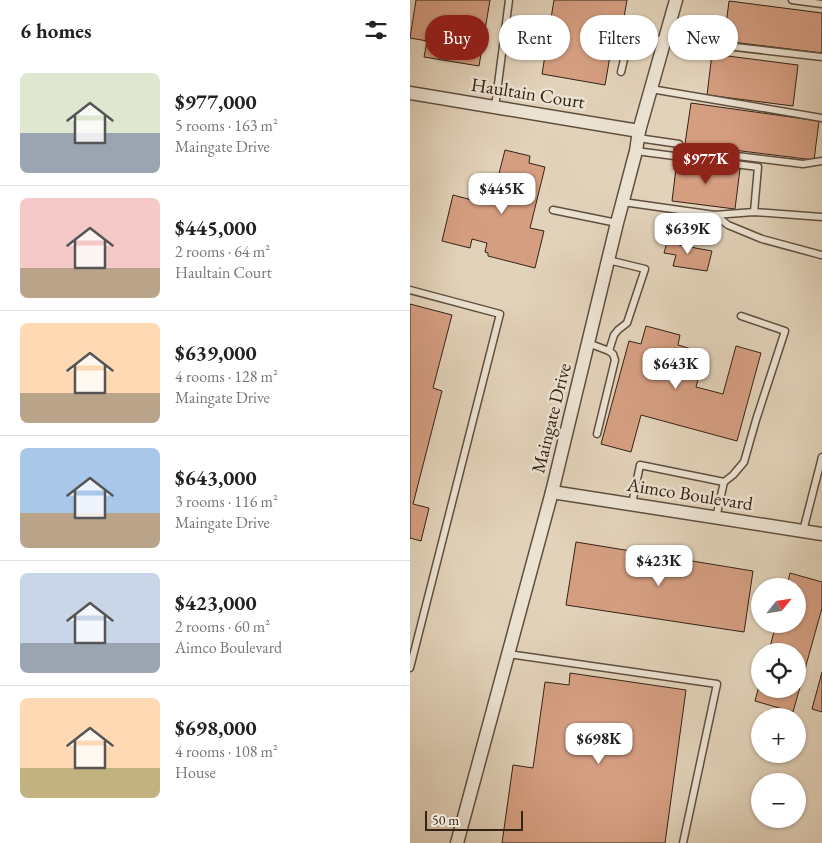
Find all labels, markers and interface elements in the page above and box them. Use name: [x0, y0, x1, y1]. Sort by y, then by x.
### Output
chip: Buy: [425, 15, 489, 60]
chip: Rent: [499, 15, 570, 60]
chip: Filters: [580, 15, 658, 60]
chip: New: [668, 15, 738, 60]
icon: filters: [362, 16, 390, 44]
text: 6 homes: [20, 17, 92, 44]
street label: Haultain Court: [469, 72, 587, 114]
text: $977,000: [175, 88, 257, 115]
icon: home: [60, 93, 120, 153]
text: 5 rooms · 163 m²: [175, 115, 278, 136]
text: Maingate Drive: [175, 136, 270, 157]
pin: $977K: [671, 142, 741, 185]
text: $977K: [684, 148, 728, 169]
pin: $445K: [467, 172, 537, 215]
text: $445K: [480, 178, 524, 199]
pin: $639K: [653, 212, 723, 255]
text: $445,000: [175, 214, 257, 241]
icon: home: [60, 218, 120, 278]
text: $639K: [666, 218, 710, 239]
text: 2 rooms · 64 m²: [175, 241, 270, 262]
text: Haultain Court: [175, 262, 272, 283]
text: $639,000: [175, 339, 257, 366]
icon: home: [60, 343, 120, 403]
pin: $643K: [641, 348, 711, 390]
text: $643K: [654, 353, 698, 374]
street label: Maingate Drive: [525, 360, 577, 476]
text: 4 rooms · 128 m²: [175, 366, 278, 387]
text: Maingate Drive: [175, 387, 270, 408]
text: $643,000: [175, 464, 257, 491]
icon: home: [60, 468, 120, 528]
street label: Aimco Boulevard: [624, 472, 755, 516]
text: 3 rooms · 116 m²: [175, 491, 278, 512]
text: Maingate Drive: [175, 512, 270, 533]
pin: $423K: [624, 544, 694, 587]
text: $423K: [637, 550, 681, 571]
north arrow: [751, 578, 806, 632]
map controls: [751, 578, 806, 828]
text: $423,000: [175, 589, 257, 616]
icon: home: [60, 593, 120, 653]
text: 2 rooms · 60 m²: [175, 616, 270, 637]
text: Aimco Boulevard: [175, 637, 282, 658]
button: locate: [751, 643, 806, 698]
button: +: [751, 708, 806, 763]
text: $698,000: [175, 714, 257, 741]
icon: home: [60, 718, 120, 778]
pin: $698K: [564, 722, 634, 765]
text: $698K: [577, 728, 621, 749]
text: 4 rooms · 108 m²: [175, 741, 278, 762]
text: House: [175, 762, 216, 783]
button: −: [751, 773, 806, 828]
scale bar: [425, 808, 522, 831]
text: 50 m: [432, 811, 459, 829]

